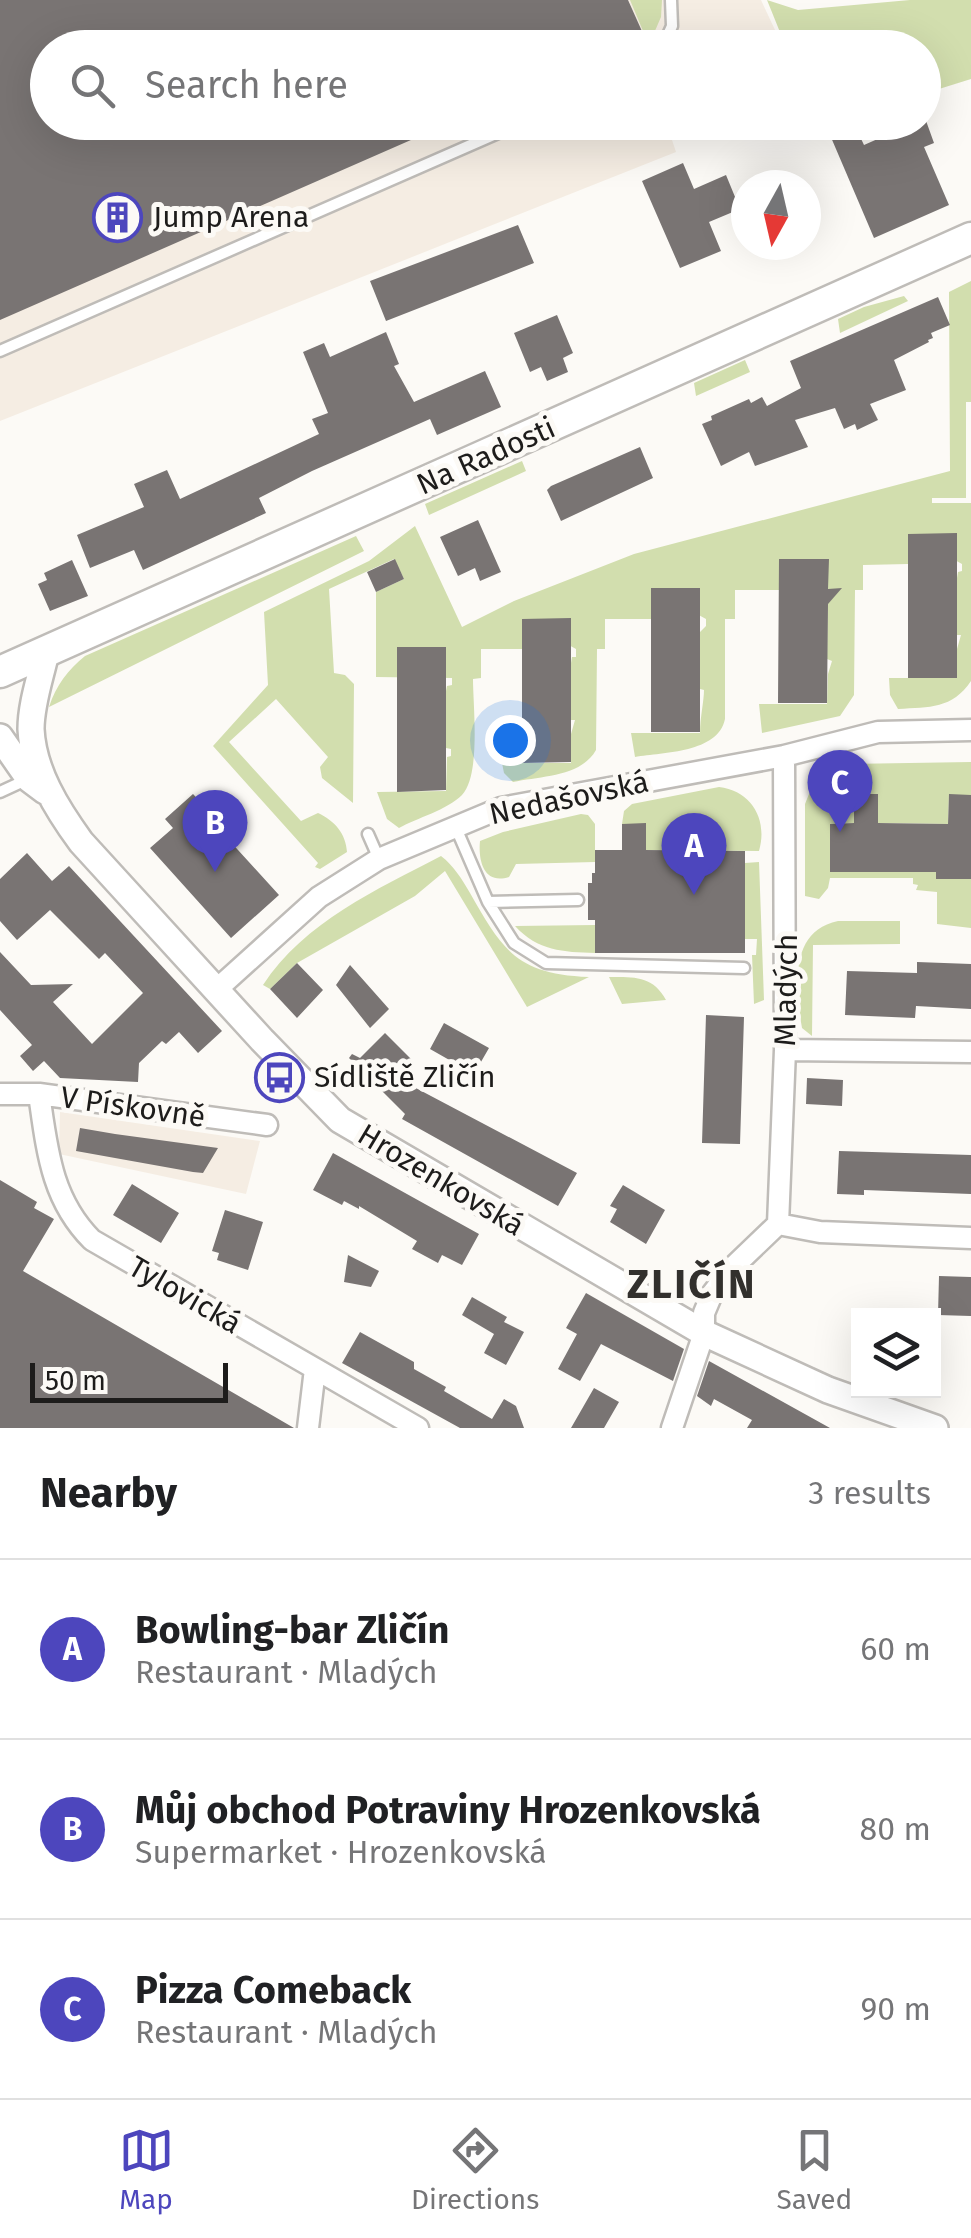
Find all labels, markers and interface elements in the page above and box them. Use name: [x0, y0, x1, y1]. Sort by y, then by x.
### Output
search box: [30, 30, 941, 140]
icon: search: [65, 58, 120, 113]
text: Search here: [145, 62, 348, 108]
north arrow: [731, 170, 821, 260]
building icon: Jump Arena: [92, 191, 144, 243]
place label: Jump Arena: [153, 199, 309, 235]
street label: Na Radosti: [411, 410, 561, 502]
your location: [485, 715, 536, 766]
pin: C: [808, 750, 872, 832]
street label: Nedašovská: [486, 764, 652, 832]
pin: B: [182, 790, 248, 872]
pin: A: [662, 812, 726, 895]
street label: Mladých: [767, 933, 805, 1047]
bus stop icon: Sídliště Zličín: [253, 1051, 305, 1103]
place label: Sídliště Zličín: [314, 1059, 496, 1095]
street label: V Pískovně: [58, 1079, 208, 1135]
street label: Hrozenkovská: [351, 1116, 531, 1244]
street label: Tylovická: [122, 1248, 248, 1342]
district label: ZLIČÍN: [627, 1259, 757, 1309]
map controls: [851, 1308, 941, 1398]
button: layers: [851, 1308, 941, 1398]
scale bar: [30, 1358, 228, 1402]
text: 50 m: [45, 1364, 106, 1397]
text: Nearby: [40, 1468, 177, 1518]
text: 3 results: [808, 1474, 931, 1512]
text: Bowling-bar Zličín: [135, 1607, 449, 1653]
text: A: [63, 1630, 82, 1668]
text: 60 m: [860, 1630, 931, 1668]
text: Restaurant · Mladých: [135, 1653, 438, 1691]
text: Můj obchod Potraviny Hrozenkovská: [135, 1787, 761, 1833]
text: B: [63, 1810, 82, 1848]
text: 80 m: [860, 1810, 931, 1848]
text: Supermarket · Hrozenkovská: [135, 1833, 547, 1871]
text: Pizza Comeback: [135, 1967, 411, 2013]
text: C: [63, 1990, 82, 2028]
text: 90 m: [860, 1990, 931, 2028]
text: Restaurant · Mladých: [135, 2013, 438, 2051]
tab: Map: [119, 2123, 174, 2216]
tab: Directions: [411, 2123, 539, 2216]
tab: Saved: [777, 2123, 852, 2216]

